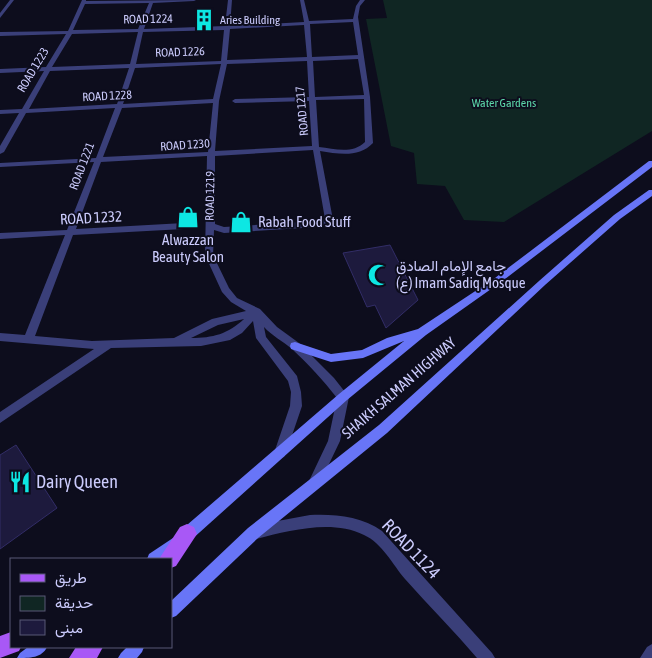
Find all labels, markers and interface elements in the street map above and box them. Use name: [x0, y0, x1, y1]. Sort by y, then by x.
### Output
building icon: Aries Building: [191, 7, 217, 33]
street label: ROAD 1224: [123, 12, 173, 26]
place label: Aries Building: [220, 13, 281, 27]
street label: ROAD 1226: [155, 44, 205, 60]
street label: ROAD 1223: [14, 45, 52, 95]
street label: ROAD 1217: [293, 85, 311, 136]
street label: ROAD 1228: [82, 88, 133, 104]
park label: Water Gardens: [472, 96, 536, 110]
street label: ROAD 1230: [160, 136, 211, 154]
street label: ROAD 1221: [67, 140, 98, 192]
street label: ROAD 1219: [203, 171, 217, 221]
shop icon: Alwazzan Beauty Salon: [175, 204, 201, 230]
street label: ROAD 1232: [60, 207, 122, 228]
shop icon: Rabah Food Stuff: [228, 209, 254, 235]
place label: Rabah Food Stuff: [258, 213, 351, 230]
place label: Alwazzan Beauty Salon: [152, 231, 224, 265]
place label: جامع الإمام الصادق (ع) Imam Sadiq Mosque: [396, 257, 526, 294]
mosque icon: جامع الإمام الصادق (ع) Imam Sadiq Mosque: [366, 262, 392, 288]
street label: SHAIKH SALMAN HIGHWAY: [338, 333, 459, 442]
restaurant icon: Dairy Queen: [7, 469, 33, 495]
place label: Dairy Queen: [36, 471, 118, 492]
street label: ROAD 1124: [378, 515, 445, 583]
legend: [10, 558, 172, 648]
text: طريق: [55, 569, 87, 588]
text: حديقة: [55, 594, 93, 612]
text: مبنى: [55, 619, 83, 638]

